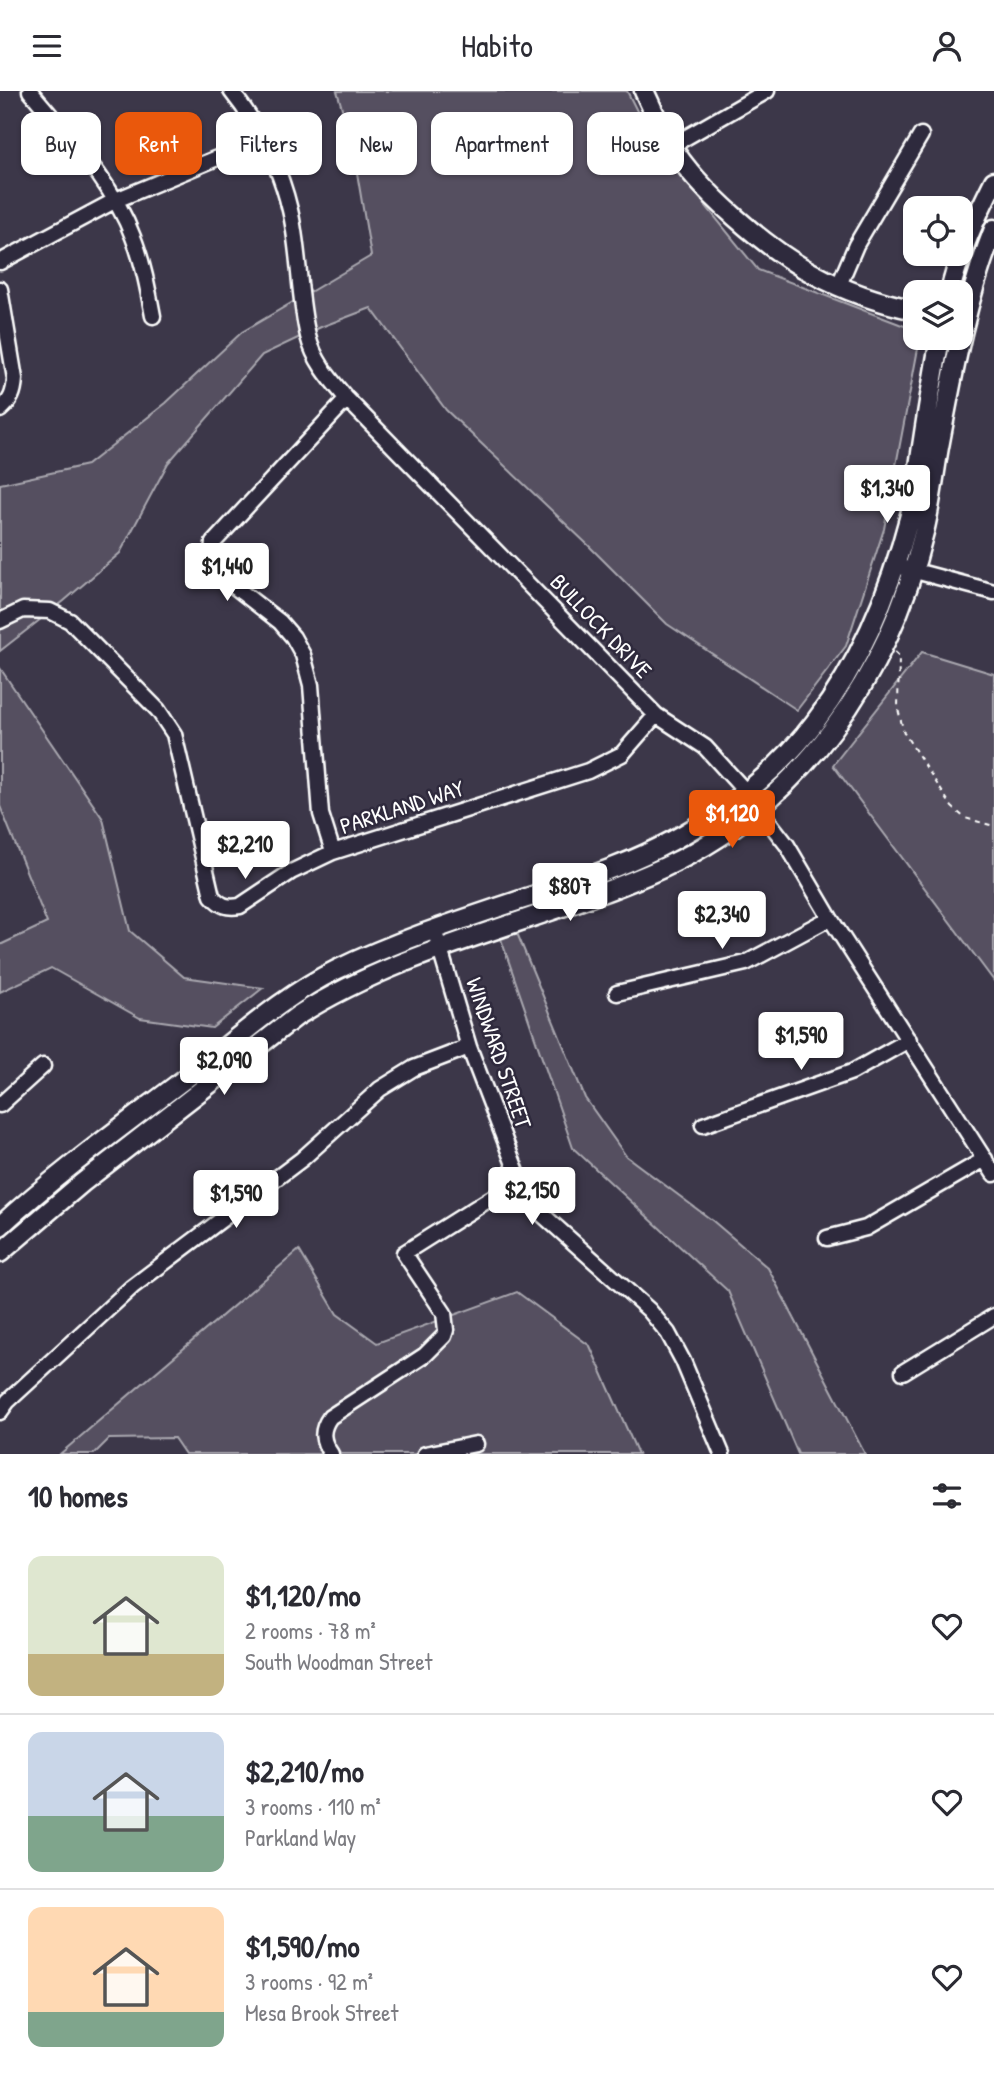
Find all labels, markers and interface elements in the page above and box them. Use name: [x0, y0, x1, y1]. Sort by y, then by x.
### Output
text: Habito: [461, 24, 533, 67]
icon: menu: [28, 27, 66, 65]
icon: person: [928, 27, 966, 65]
chip: Buy: [21, 112, 101, 175]
chip: Rent: [115, 112, 202, 175]
chip: Filters: [216, 112, 322, 175]
chip: New: [336, 112, 417, 175]
chip: Apartment: [431, 112, 573, 175]
chip: House: [587, 112, 684, 175]
map controls: [903, 196, 973, 350]
button: locate: [903, 196, 973, 266]
button: layers: [903, 280, 973, 350]
pin: $1,340: [830, 465, 944, 525]
text: $1,340: [860, 472, 914, 503]
pin: $1,440: [170, 543, 284, 603]
text: $1,440: [201, 550, 253, 581]
street label: BULLOCK DRIVE: [544, 567, 659, 685]
street label: PARKLAND WAY: [336, 772, 468, 841]
pin: $1,120: [675, 791, 789, 850]
text: $1,120: [705, 797, 759, 828]
pin: $2,210: [188, 821, 302, 881]
text: $2,210: [217, 828, 273, 859]
pin: $807: [529, 863, 611, 923]
text: $807: [548, 870, 592, 901]
pin: $2,340: [665, 891, 779, 951]
text: $2,340: [694, 898, 750, 929]
street label: WINDWARD STREET: [459, 973, 540, 1133]
pin: $1,590: [744, 1013, 858, 1072]
text: $1,590: [774, 1019, 828, 1050]
pin: $2,090: [167, 1037, 281, 1097]
text: $2,090: [196, 1044, 252, 1075]
pin: $2,150: [475, 1167, 589, 1227]
pin: $1,590: [179, 1171, 293, 1230]
text: $2,150: [504, 1174, 560, 1205]
text: $1,590: [209, 1177, 263, 1208]
text: 10 homes: [28, 1476, 128, 1516]
icon: filters: [928, 1477, 966, 1515]
text: $1,120/mo: [245, 1575, 361, 1615]
icon: home: [84, 1584, 168, 1668]
icon: heart: [928, 1607, 966, 1645]
text: 2 rooms · 78 m²: [245, 1615, 376, 1646]
text: South Woodman Street: [245, 1646, 432, 1677]
text: $2,210/mo: [245, 1751, 364, 1791]
icon: home: [84, 1760, 168, 1844]
icon: heart: [928, 1783, 966, 1821]
text: 3 rooms · 110 m²: [245, 1791, 381, 1822]
text: Parkland Way: [245, 1822, 356, 1853]
text: $1,590/mo: [245, 1926, 359, 1966]
icon: home: [84, 1935, 168, 2019]
icon: heart: [928, 1958, 966, 1996]
text: 3 rooms · 92 m²: [245, 1966, 373, 1997]
text: Mesa Brook Street: [245, 1997, 398, 2028]

